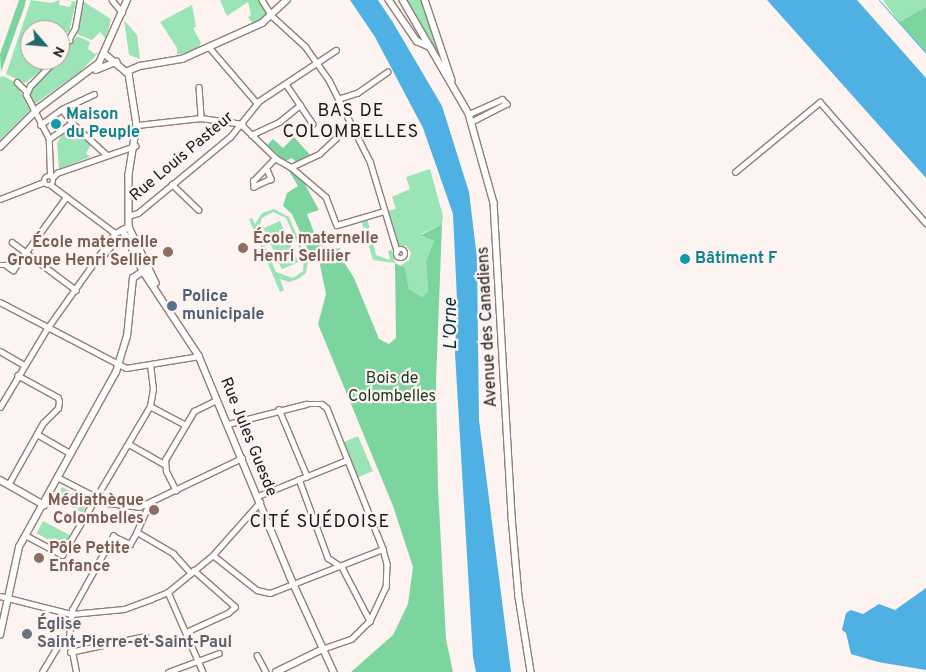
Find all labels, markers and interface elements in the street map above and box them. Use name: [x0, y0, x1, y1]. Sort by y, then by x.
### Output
north arrow: [20, 20, 70, 70]
text: N: [48, 43, 68, 60]
district label: BAS DE COLOMBELLES: [281, 102, 421, 144]
place label: Maison du Peuple: [66, 105, 140, 143]
street label: Rue Louis Pasteur: [126, 108, 238, 206]
marker: Maison du Peuple: [50, 118, 62, 130]
place label: École maternelle Henri Selliier: [253, 229, 379, 267]
place label: École maternelle Groupe Henri Sellier: [7, 233, 158, 271]
marker: École maternelle Henri Selliier: [237, 242, 249, 254]
marker: École maternelle Groupe Henri Sellier: [162, 246, 174, 258]
street label: Avenue des Canadiens: [474, 246, 502, 408]
place label: Bâtiment F: [695, 249, 777, 269]
marker: Bâtiment F: [679, 253, 691, 265]
place label: Police municipale: [182, 287, 264, 325]
water label: L'Orne: [441, 298, 463, 350]
marker: Police municipale: [166, 300, 178, 312]
park label: Bois de Colombelles: [348, 369, 436, 407]
street label: Rue Jules Guesde: [215, 375, 281, 499]
place label: Médiathèque Colombelles: [48, 491, 144, 529]
marker: Médiathèque Colombelles: [148, 504, 160, 516]
district label: CITÉ SUÉDOISE: [248, 512, 392, 534]
place label: Pôle Petite Enfance: [49, 539, 130, 577]
marker: Pôle Petite Enfance: [33, 552, 45, 564]
place label: Église Saint-Pierre-et-Saint-Paul: [37, 615, 232, 653]
marker: Église Saint-Pierre-et-Saint-Paul: [21, 628, 33, 640]

